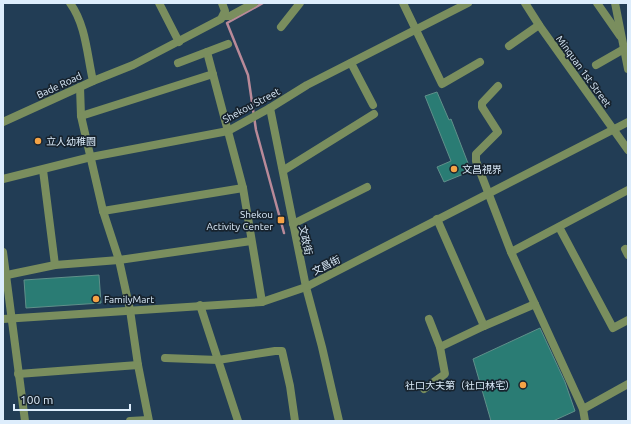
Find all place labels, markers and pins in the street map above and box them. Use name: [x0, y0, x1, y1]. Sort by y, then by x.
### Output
marker: 立人幼稚園: [33, 136, 43, 146]
place label: 立人幼稚園: [46, 136, 96, 147]
marker: 文昌視界: [449, 164, 459, 174]
place label: 文昌視界: [462, 164, 502, 175]
place label: Shekou Activity Center: [207, 209, 273, 232]
marker: Shekou Activity Center: [276, 215, 286, 225]
marker: FamilyMart: [91, 294, 101, 304]
place label: FamilyMart: [104, 294, 154, 305]
place label: 社口大夫第（社口林宅）: [405, 380, 515, 391]
marker: 社口大夫第（社口林宅）: [518, 380, 528, 390]

